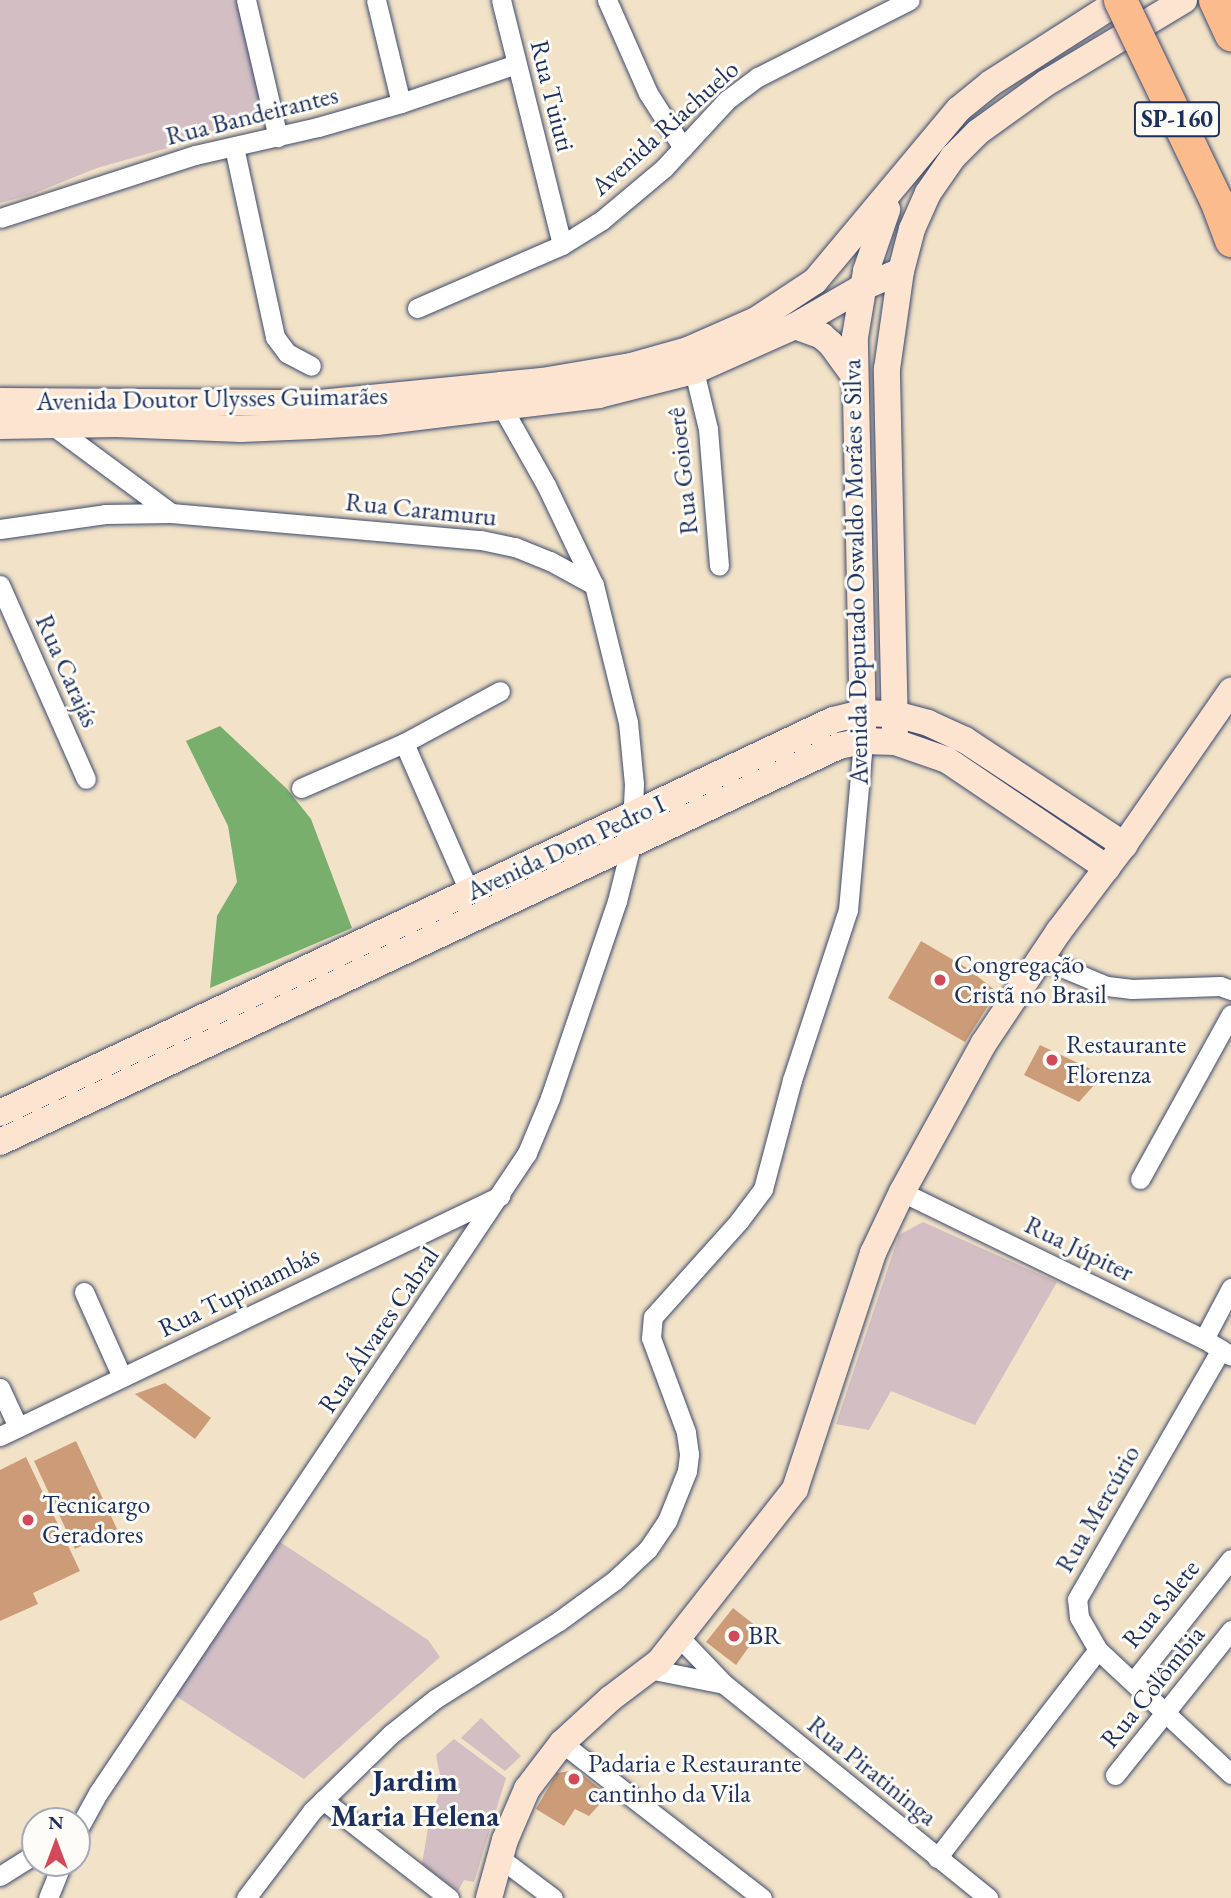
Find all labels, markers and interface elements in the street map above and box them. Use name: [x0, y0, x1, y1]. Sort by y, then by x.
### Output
street label: Rua Tuiuti: [523, 37, 581, 155]
street label: Avenida Riachuelo: [585, 53, 745, 203]
street label: Rua Bandeirantes: [163, 80, 341, 152]
road number: SP-160: [1133, 98, 1221, 140]
street label: Avenida Deputado Oswaldo Morães e Silva: [837, 359, 875, 785]
street label: Avenida Doutor Ulysses Guimarães: [36, 380, 388, 418]
street label: Rua Goioerê: [661, 406, 705, 536]
street label: Rua Caramuru: [344, 487, 498, 533]
street label: Rua Carajás: [28, 610, 106, 732]
street label: Avenida Dom Pedro I: [462, 788, 670, 908]
place label: Congregação Cristã no Brasil: [954, 949, 1107, 1010]
marker: Congregação Cristã no Brasil: [932, 972, 948, 988]
place label: Restaurante Florenza: [1066, 1029, 1186, 1090]
marker: Restaurante Florenza: [1044, 1052, 1060, 1068]
street label: Rua Júpiter: [1019, 1209, 1139, 1289]
street label: Rua Tupinambás: [154, 1240, 324, 1344]
street label: Rua Álvares Cabral: [312, 1241, 446, 1419]
street label: Rua Mercúrio: [1049, 1440, 1147, 1578]
place label: Tecnicargo Geradores: [42, 1489, 150, 1550]
marker: Tecnicargo Geradores: [20, 1512, 36, 1528]
street label: Rua Salete: [1116, 1553, 1206, 1655]
place label: BR: [748, 1620, 782, 1652]
street label: Rua Colômbia: [1094, 1620, 1212, 1754]
marker: BR: [726, 1628, 742, 1644]
street label: Rua Piratininga: [801, 1709, 943, 1833]
place label: Padaria e Restaurante cantinho da Vila: [588, 1748, 801, 1810]
district label: Jardim Maria Helena: [331, 1763, 499, 1833]
marker: Padaria e Restaurante cantinho da Vila: [566, 1771, 582, 1787]
north arrow: [21, 1807, 91, 1877]
text: N: [48, 1810, 64, 1835]

